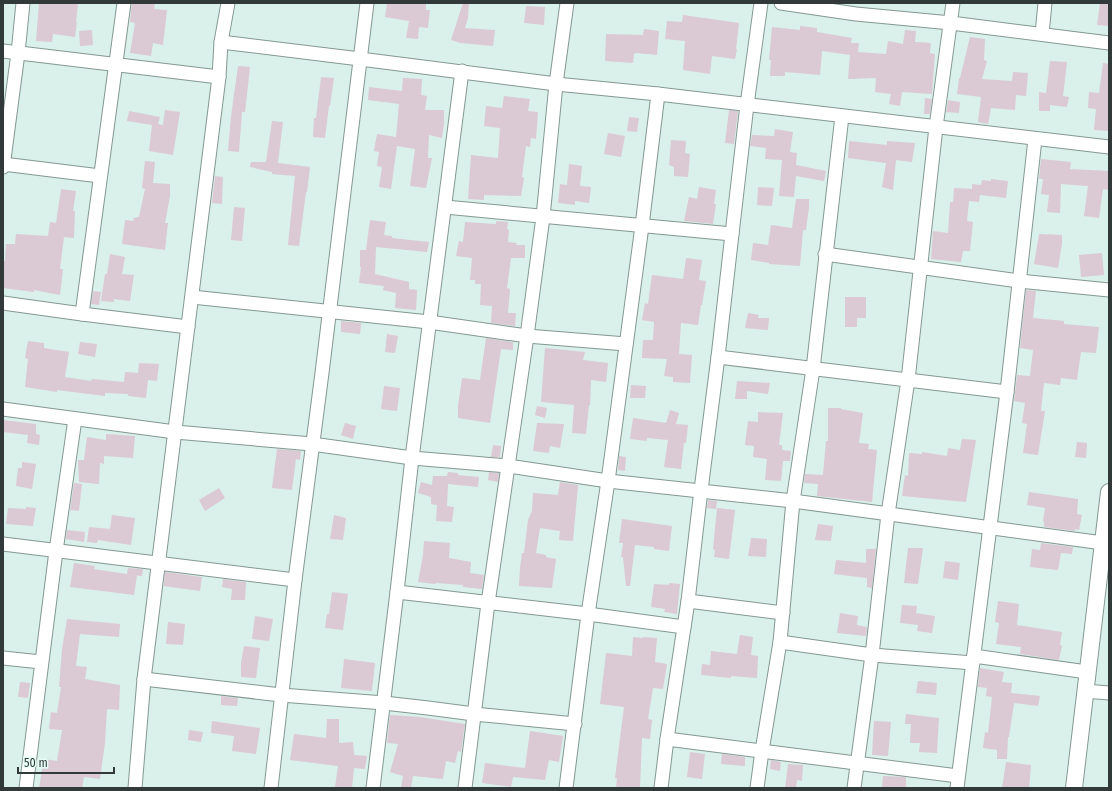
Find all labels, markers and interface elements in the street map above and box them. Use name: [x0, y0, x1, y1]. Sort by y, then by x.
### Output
scale bar: [18, 749, 114, 775]
text: 50 m: [24, 756, 48, 770]

